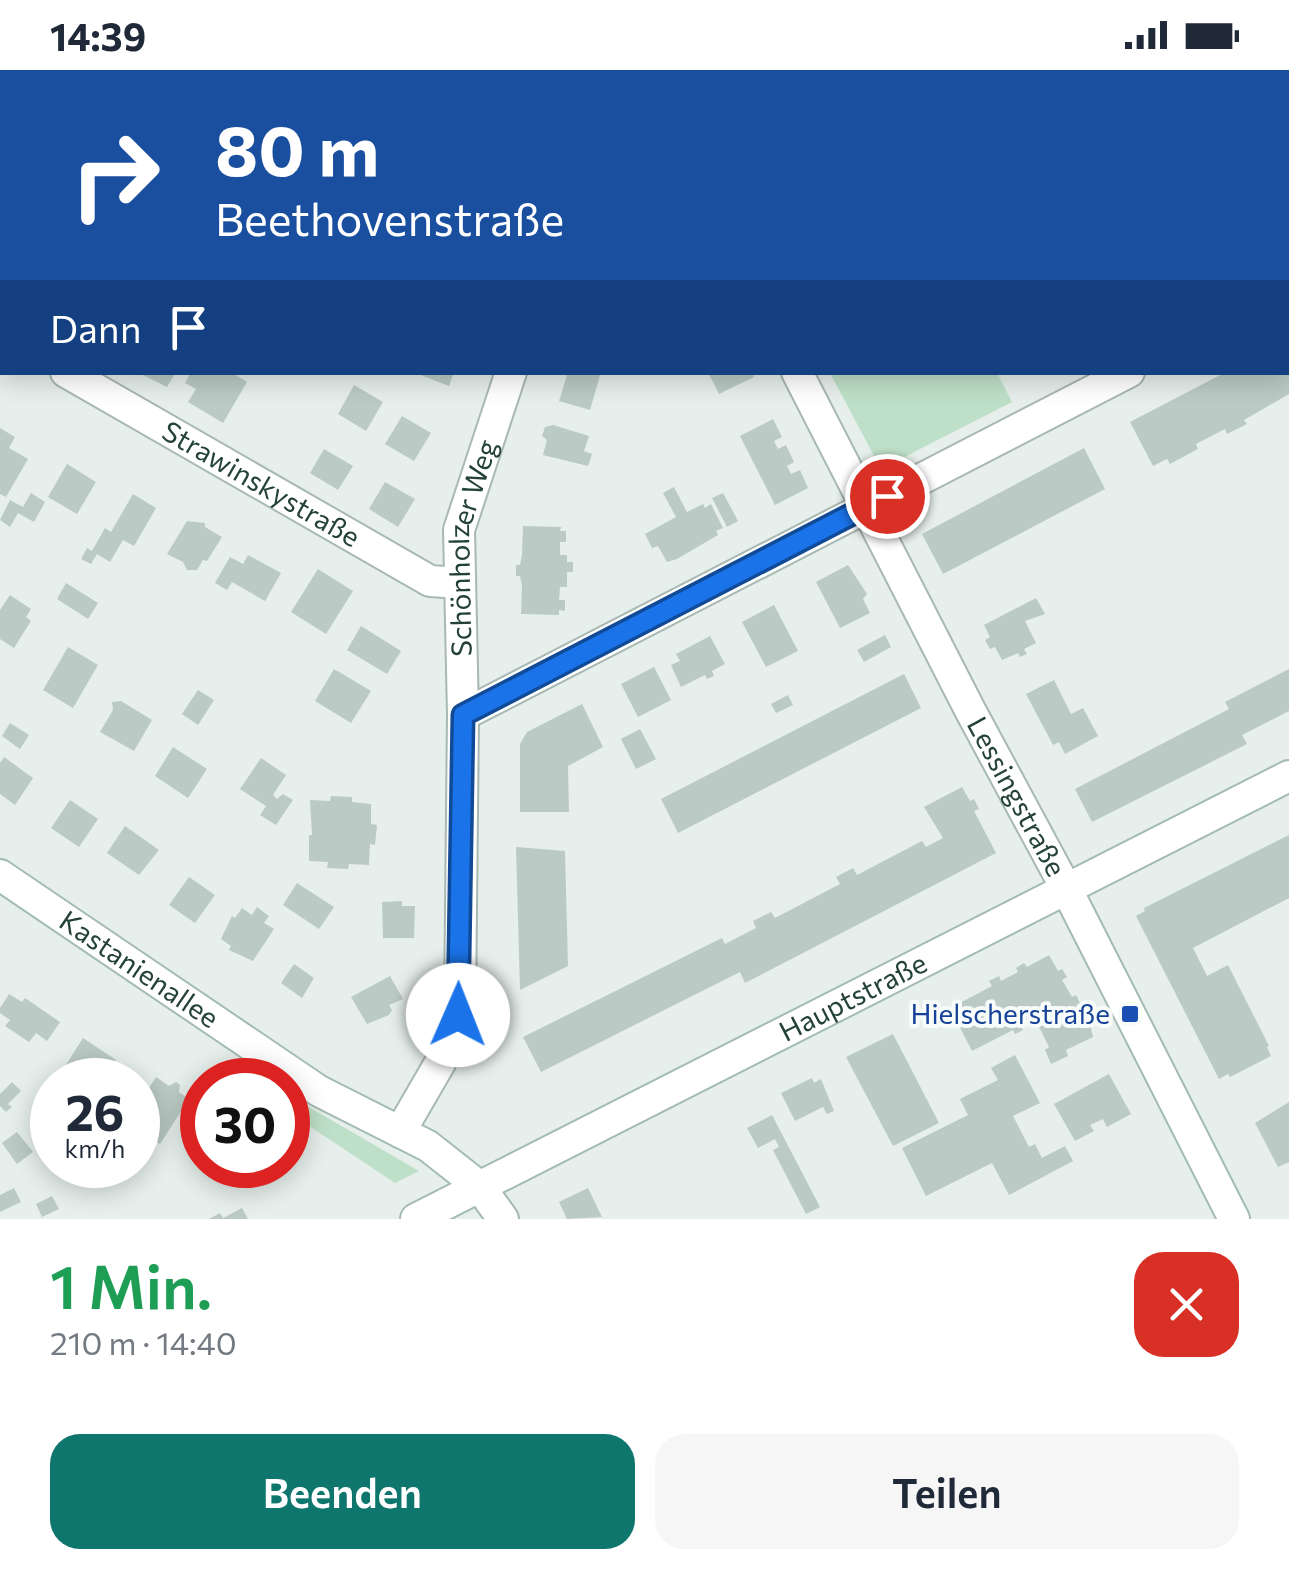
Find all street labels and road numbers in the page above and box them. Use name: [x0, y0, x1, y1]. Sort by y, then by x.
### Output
street label: Strawinskystraße: [157, 413, 366, 553]
street label: Schönholzer Weg: [441, 435, 504, 657]
street label: Lessingstraße: [961, 710, 1074, 882]
street label: Kastanienallee: [54, 902, 226, 1034]
street label: Hauptstraße: [773, 945, 932, 1048]

